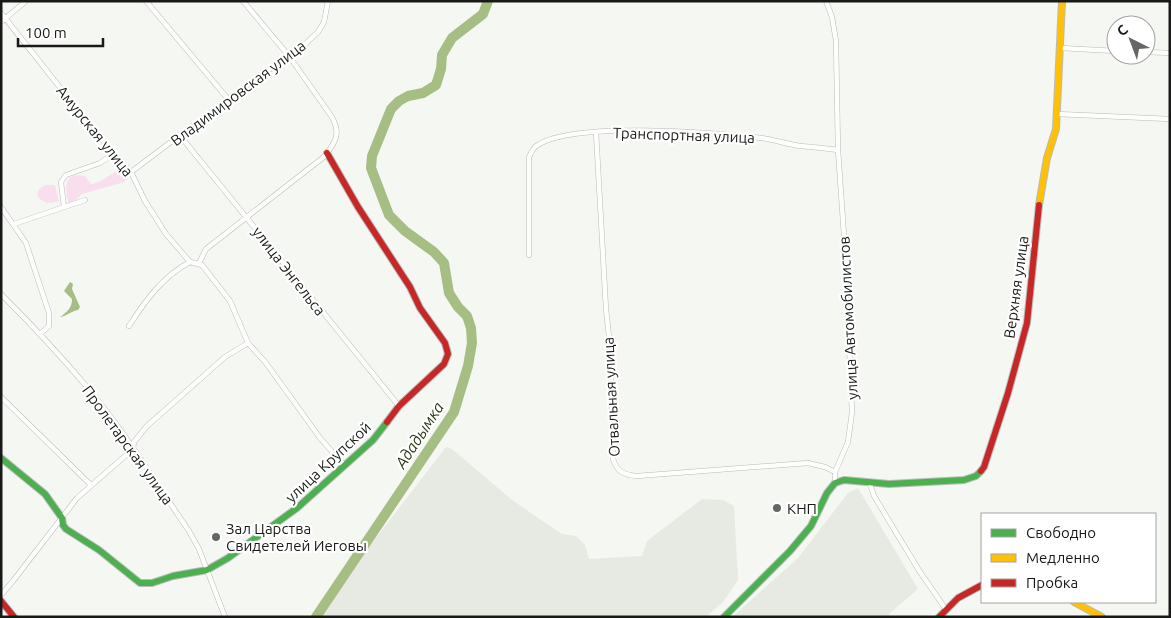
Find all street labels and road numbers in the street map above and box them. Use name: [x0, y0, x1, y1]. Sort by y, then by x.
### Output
street label: Владимировская улица: [167, 37, 309, 149]
street label: Амурская улица: [53, 82, 137, 180]
street label: Транспортная улица: [613, 124, 755, 146]
street label: улица Энгельса: [249, 223, 329, 319]
street label: Верхняя улица: [1000, 235, 1032, 339]
street label: улица Автомобилистов: [835, 236, 861, 400]
street label: Отвальная улица: [599, 337, 623, 457]
street label: Пролетарская улица: [79, 382, 177, 508]
street label: улица Крупской: [282, 418, 374, 506]

